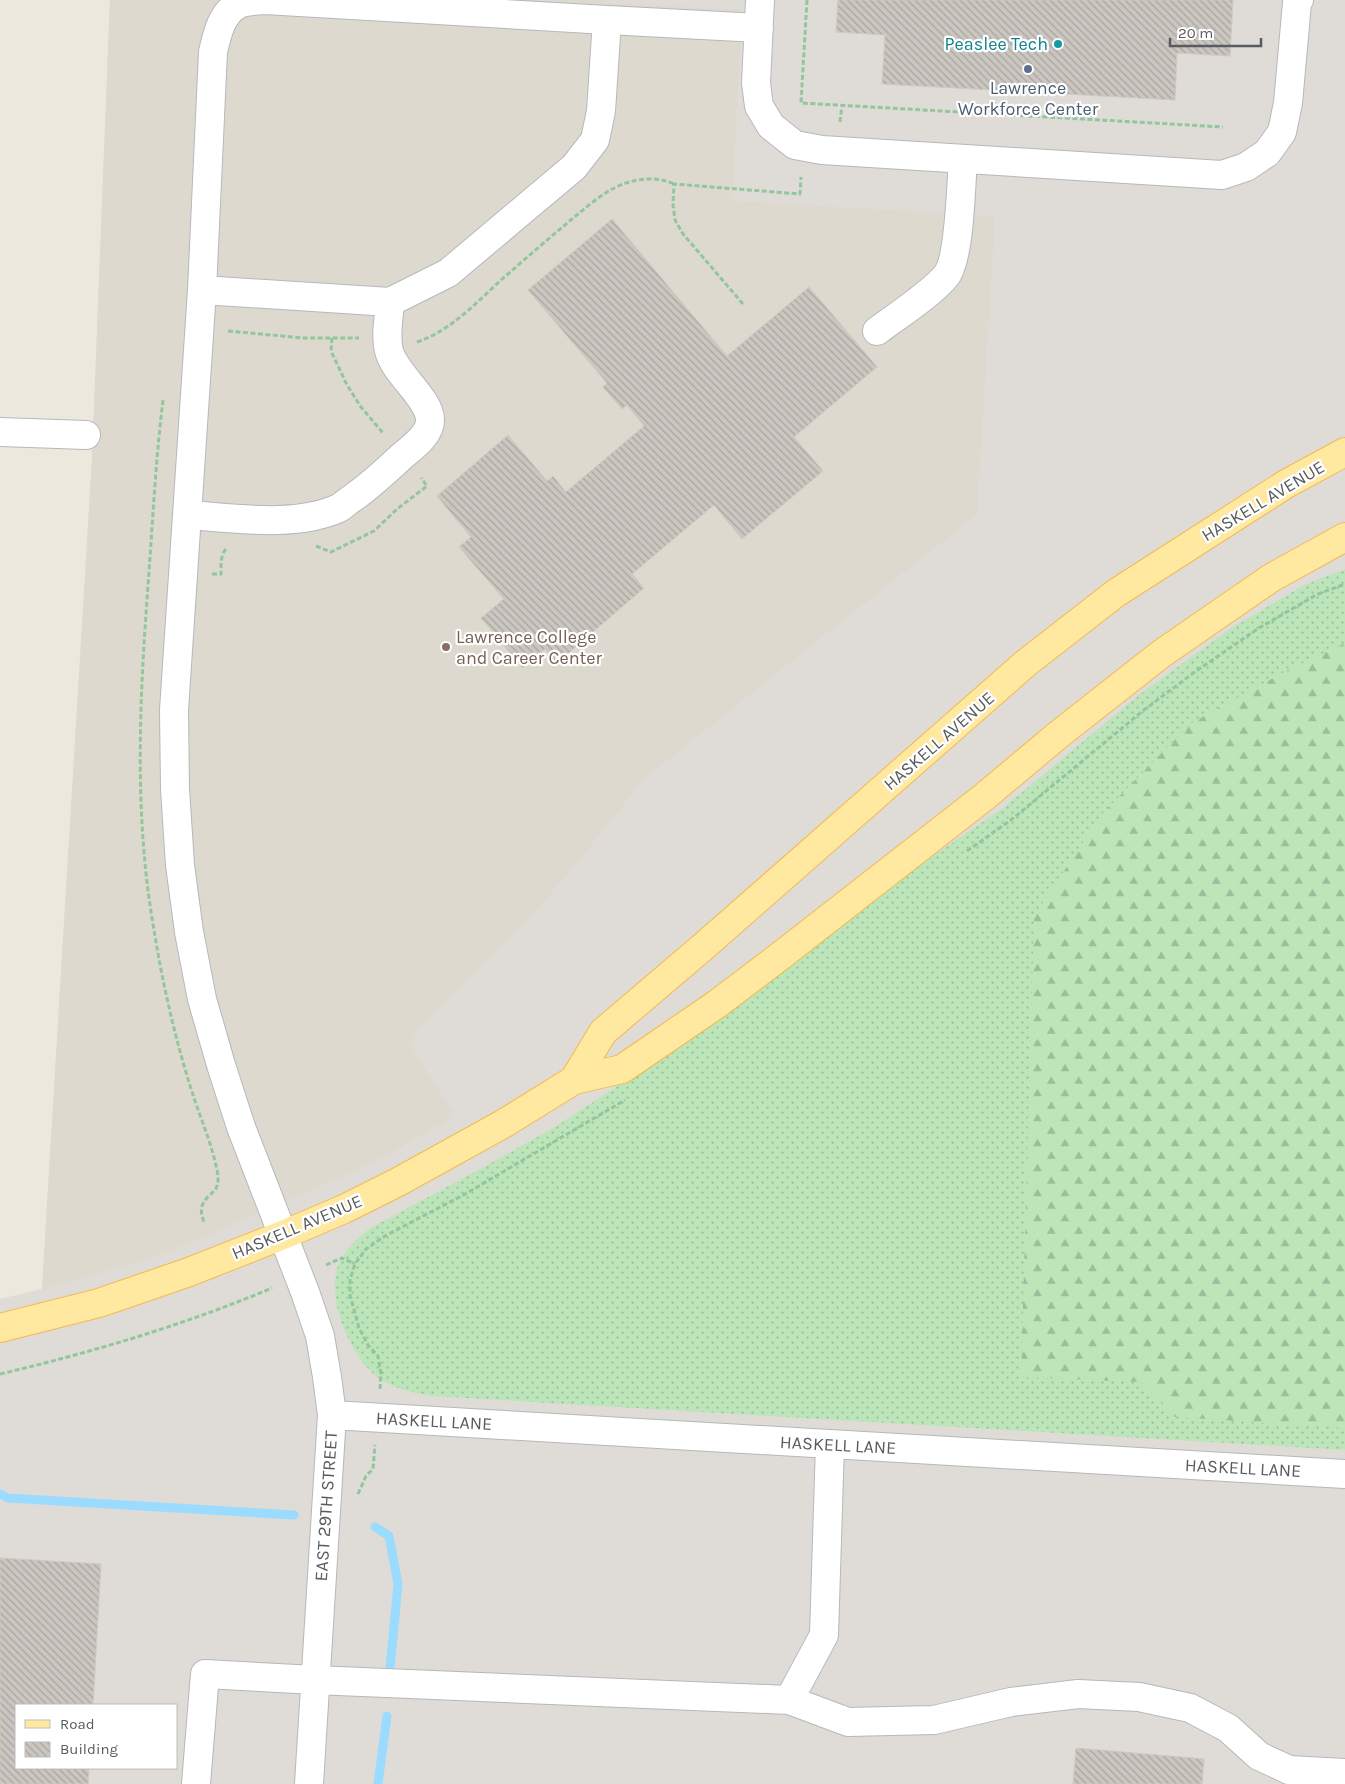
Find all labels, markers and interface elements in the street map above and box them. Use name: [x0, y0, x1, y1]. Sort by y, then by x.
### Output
scale bar: [1170, 15, 1261, 47]
text: 20 m: [1178, 24, 1213, 42]
place label: Peaslee Tech: [945, 33, 1048, 55]
marker: Peaslee Tech: [1052, 38, 1064, 50]
marker: Lawrence Workforce Center: [1022, 63, 1034, 75]
place label: Lawrence Workforce Center: [958, 77, 1099, 120]
street label: HASKELL AVENUE: [1197, 456, 1329, 546]
place label: Lawrence College and Career Center: [456, 626, 603, 669]
marker: Lawrence College and Career Center: [440, 641, 452, 653]
street label: HASKELL AVENUE: [879, 687, 999, 795]
street label: HASKELL AVENUE: [228, 1190, 366, 1264]
street label: HASKELL LANE: [375, 1407, 493, 1435]
street label: EAST 29TH STREET: [310, 1430, 342, 1582]
street label: HASKELL LANE: [779, 1431, 897, 1459]
street label: HASKELL LANE: [1184, 1454, 1302, 1482]
legend: [15, 1704, 178, 1769]
text: Road: [60, 1715, 95, 1733]
text: Building: [60, 1740, 118, 1758]

